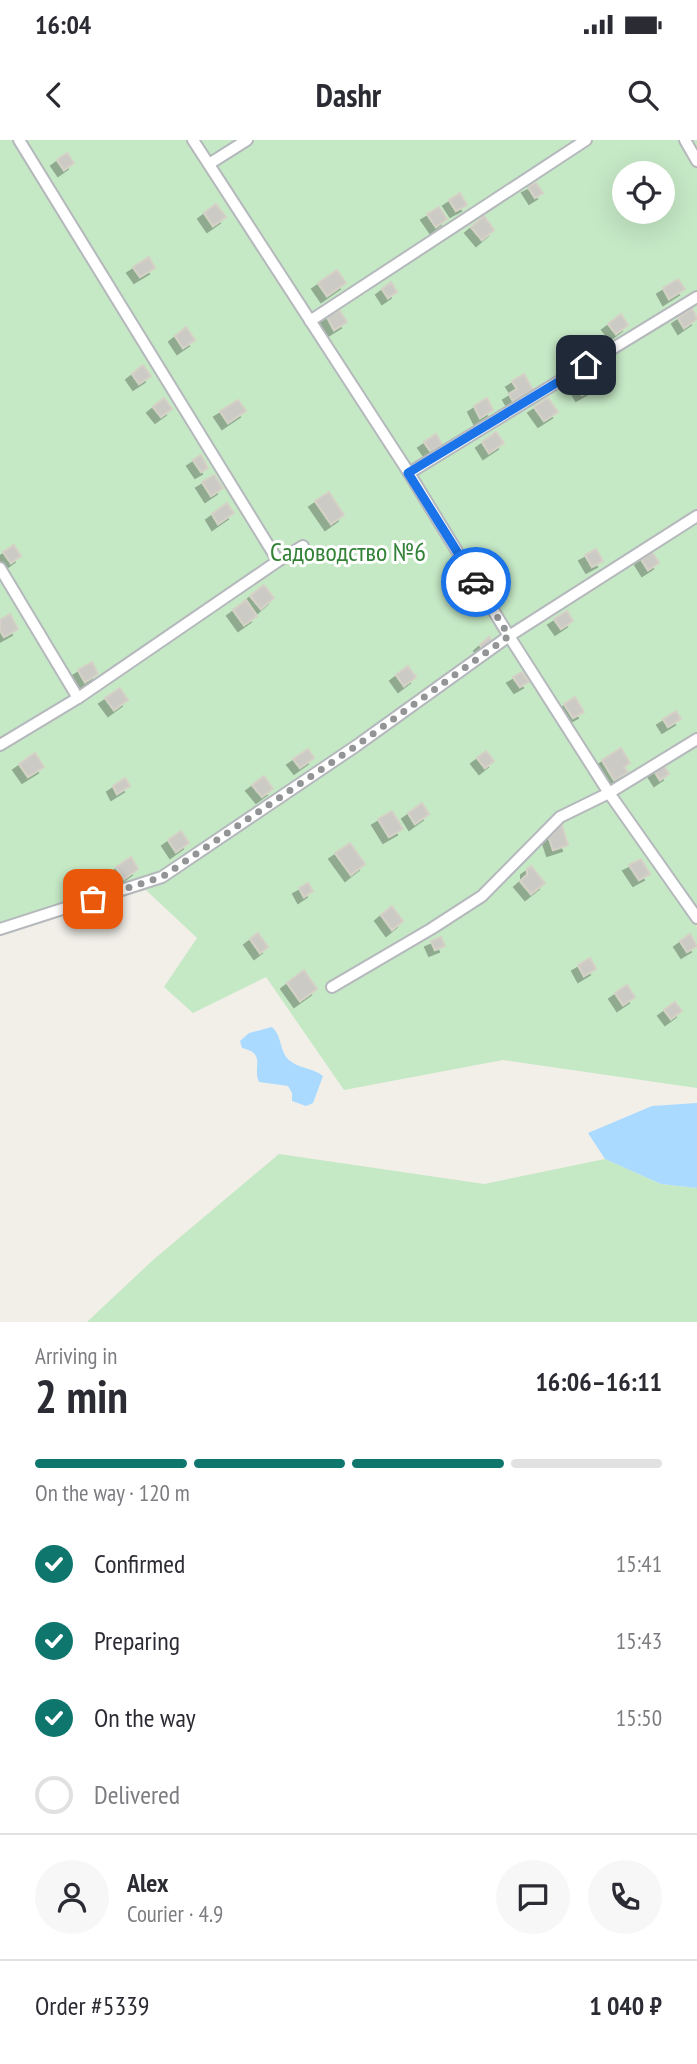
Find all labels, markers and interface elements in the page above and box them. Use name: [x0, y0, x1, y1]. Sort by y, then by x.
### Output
text: 16:04: [35, 8, 91, 41]
text: Dashr: [316, 74, 381, 116]
icon: back: [35, 76, 73, 114]
icon: search: [624, 76, 662, 114]
map controls: [612, 161, 675, 224]
button: locate: [612, 161, 675, 224]
pin: [556, 335, 616, 395]
icon: home: [567, 346, 605, 384]
park label: Садоводство №6: [270, 535, 426, 568]
courier: [441, 547, 511, 617]
icon: car: [457, 563, 495, 601]
pin: [63, 869, 123, 929]
icon: bag: [74, 880, 112, 918]
text: Arriving in: [35, 1341, 117, 1370]
text: 16:06–16:11: [535, 1365, 662, 1398]
text: 2 min: [35, 1366, 128, 1426]
text: On the way · 120 m: [35, 1478, 190, 1507]
icon: check: [35, 1545, 73, 1583]
text: Confirmed: [94, 1547, 185, 1580]
text: 15:41: [616, 1549, 662, 1578]
icon: check: [35, 1622, 73, 1660]
text: Preparing: [94, 1624, 180, 1657]
text: 15:43: [616, 1626, 662, 1655]
icon: check: [35, 1699, 73, 1737]
text: On the way: [94, 1701, 196, 1734]
text: 15:50: [616, 1703, 662, 1732]
text: Delivered: [94, 1778, 180, 1811]
button: person: [35, 1860, 109, 1934]
button: chat: [496, 1860, 570, 1934]
button: phone: [588, 1860, 662, 1934]
text: Alex: [127, 1866, 168, 1899]
text: Courier · 4.9: [127, 1899, 223, 1928]
text: Order #5339: [35, 1989, 150, 2022]
text: 1 040 ₽: [589, 1989, 662, 2022]

